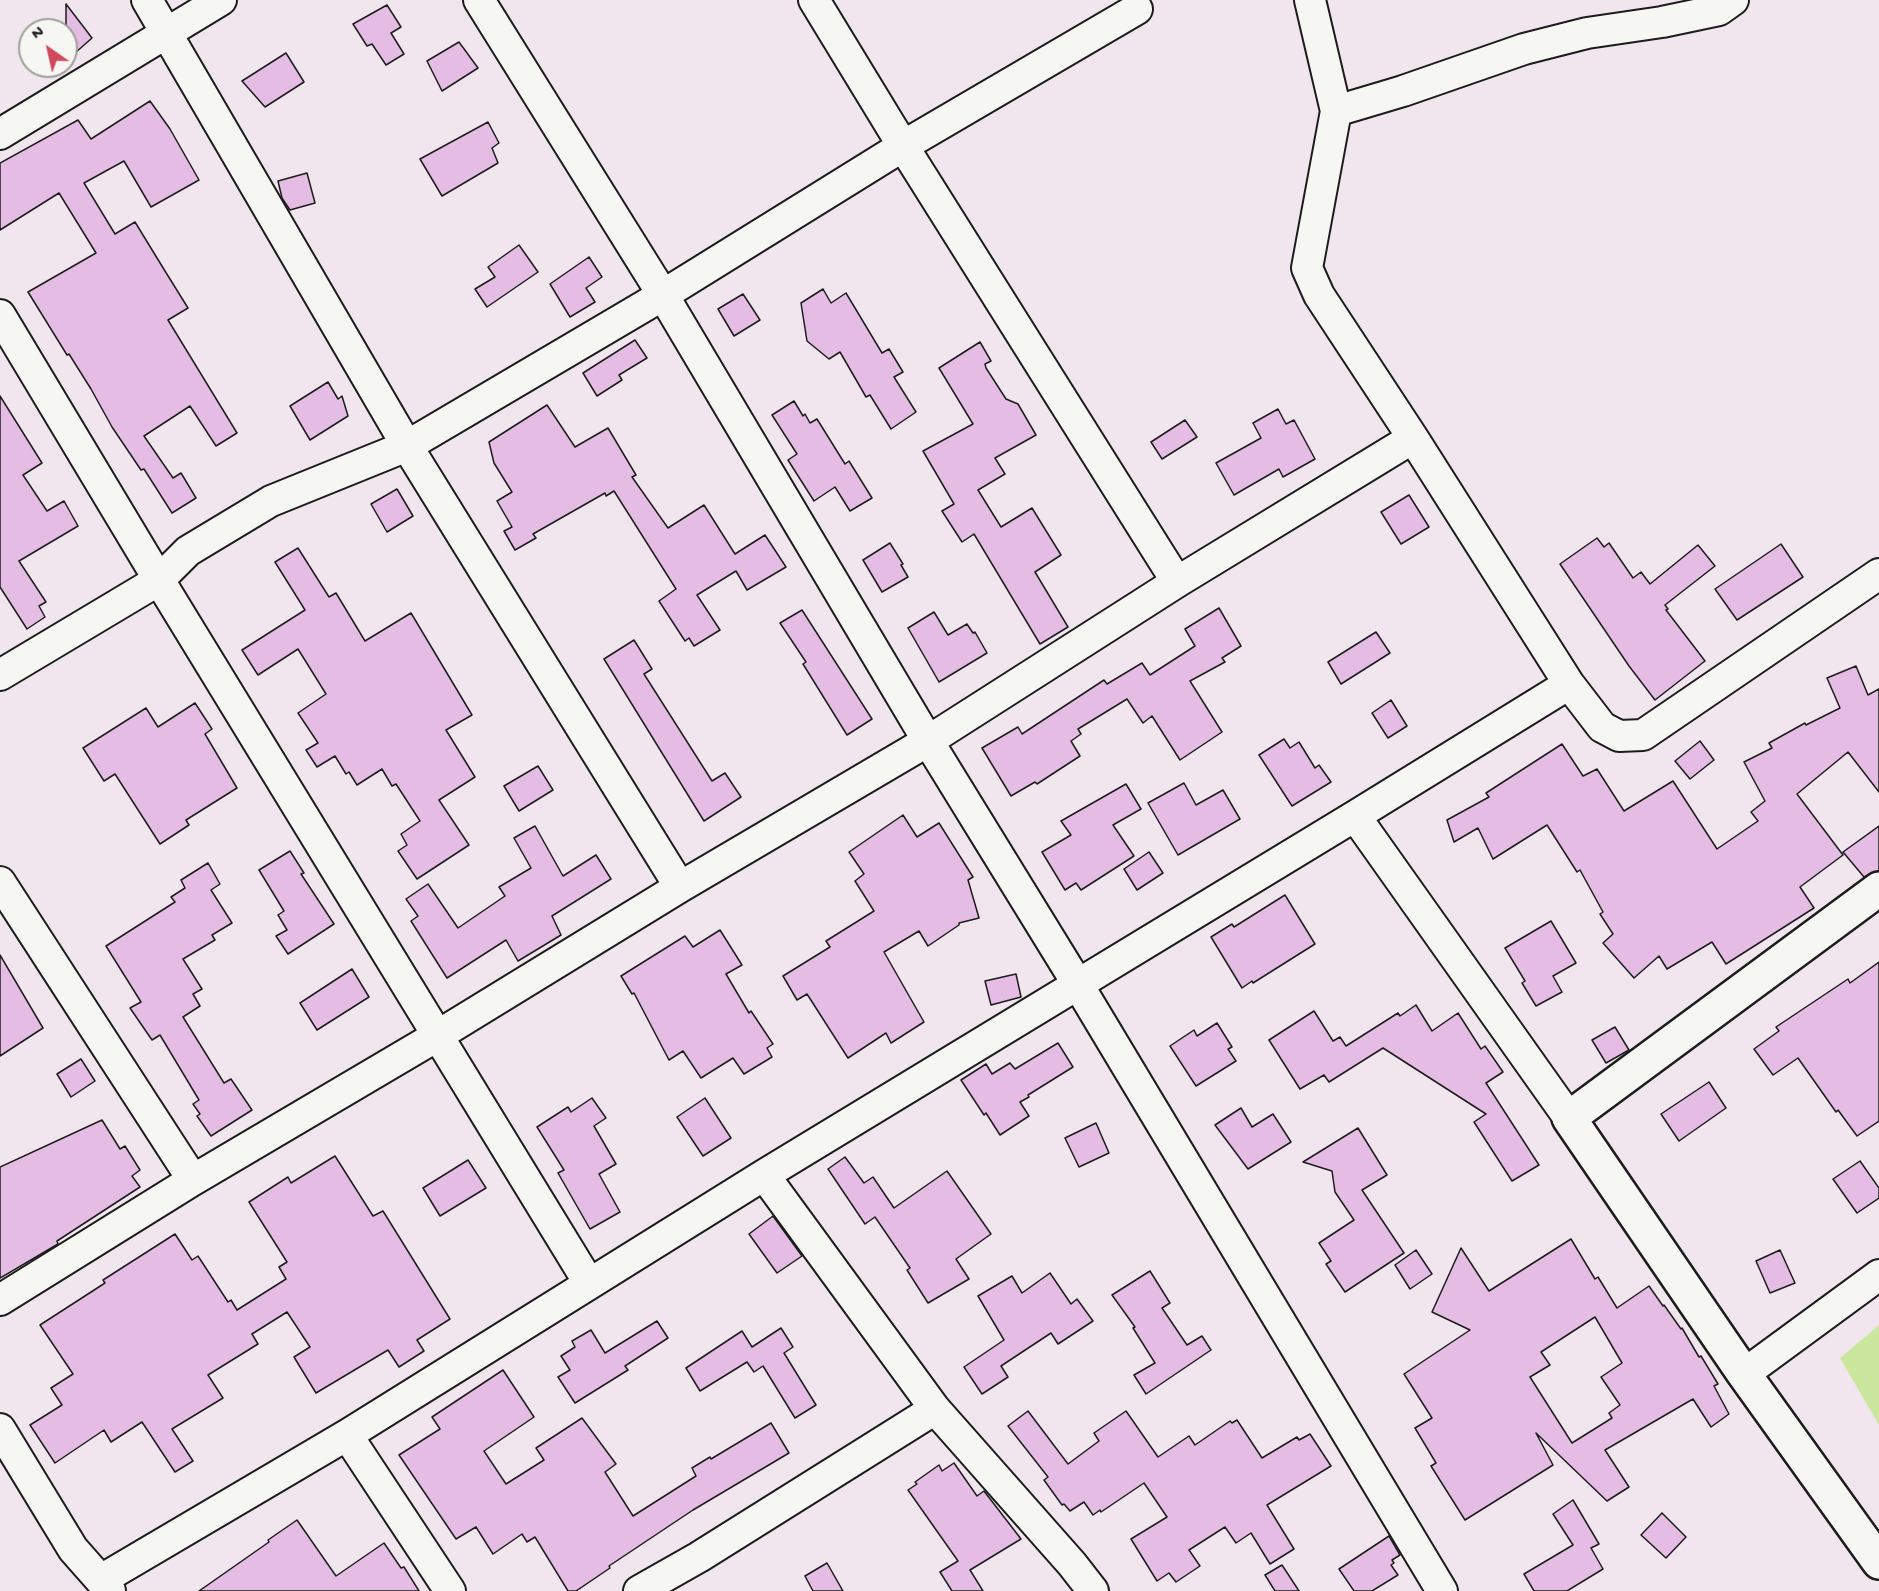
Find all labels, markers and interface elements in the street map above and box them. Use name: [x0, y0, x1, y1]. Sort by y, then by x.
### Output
north arrow: [18, 18, 78, 78]
text: N: [29, 24, 48, 45]

